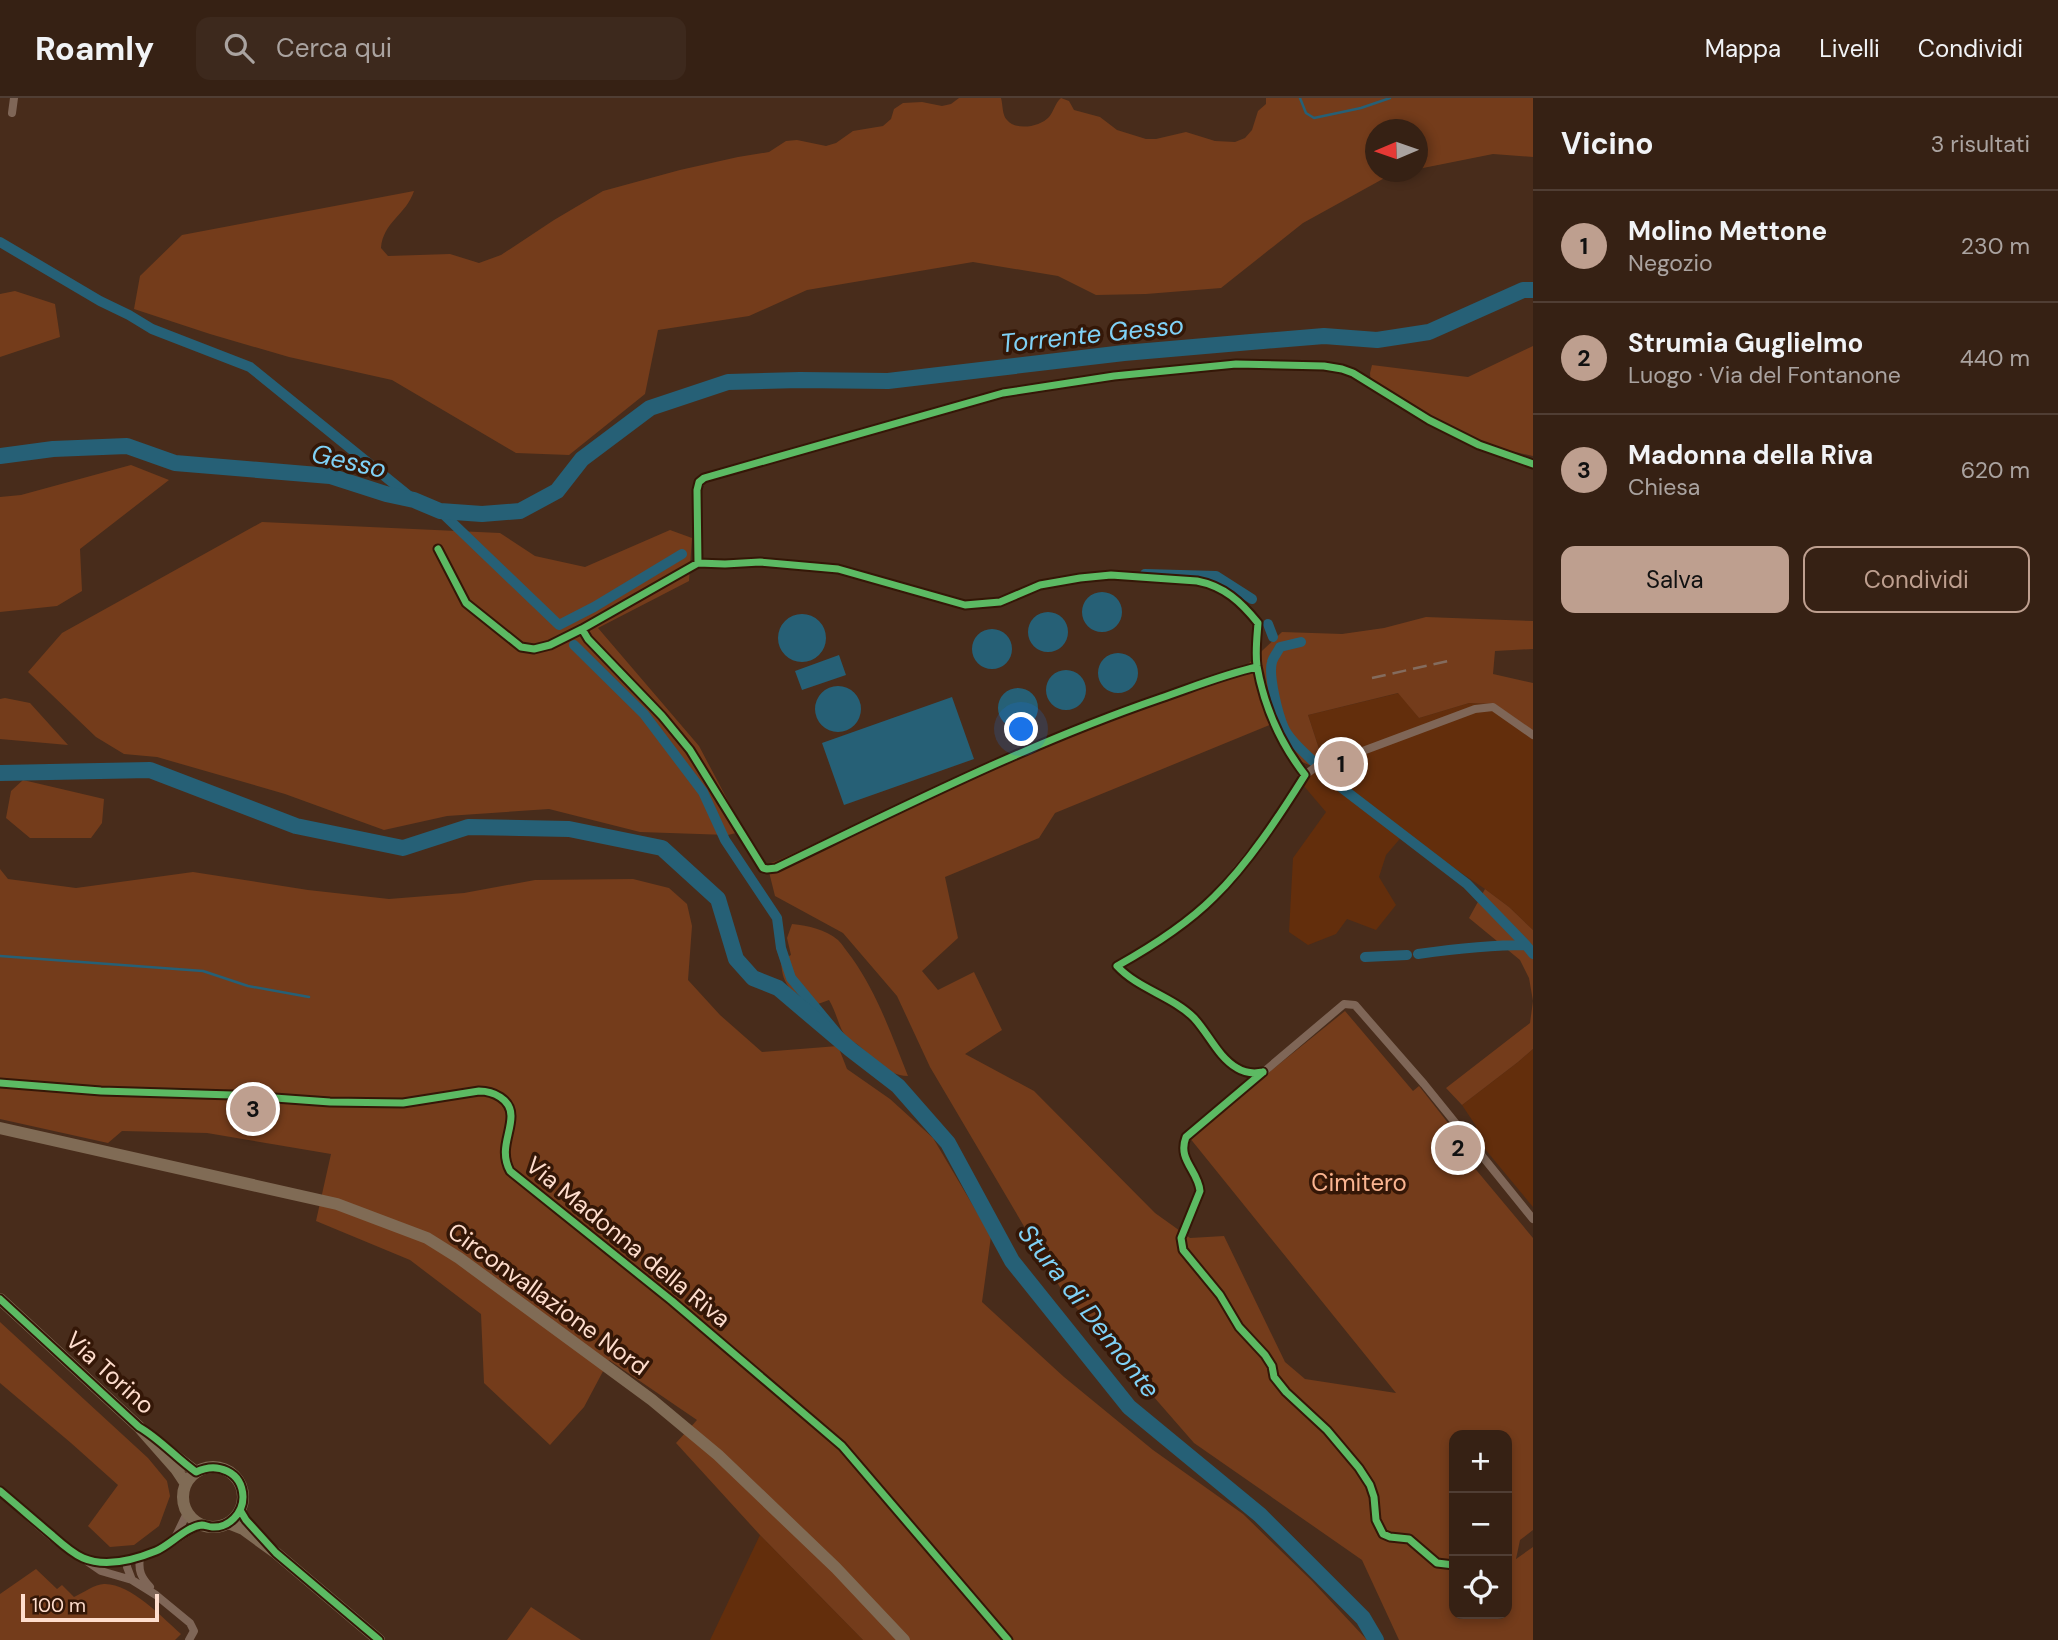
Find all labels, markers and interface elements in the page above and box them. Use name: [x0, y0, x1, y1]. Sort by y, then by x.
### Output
search box: [196, 17, 686, 80]
text: Roamly: [35, 27, 154, 70]
icon: search: [220, 29, 258, 67]
text: Cerca qui: [276, 31, 392, 65]
text: Mappa: [1705, 33, 1781, 64]
text: Livelli: [1819, 33, 1880, 64]
text: Condividi: [1918, 33, 2023, 64]
north arrow: [1365, 119, 1428, 182]
text: Vicino: [1561, 124, 1654, 163]
text: 3 risultati: [1931, 129, 2030, 159]
text: Molino Mettone: [1628, 214, 1827, 248]
text: 1: [1580, 231, 1588, 261]
text: 230 m: [1961, 231, 2030, 261]
text: Negozio: [1628, 248, 1713, 278]
water label: Torrente Gesso: [998, 307, 1186, 361]
text: Strumia Guglielmo: [1628, 326, 1863, 360]
text: 2: [1577, 343, 1591, 373]
text: 440 m: [1960, 343, 2030, 373]
text: Luogo · Via del Fontanone: [1628, 360, 1901, 390]
water label: Gesso: [308, 436, 390, 486]
text: Madonna della Riva: [1628, 438, 1873, 472]
text: 3: [1577, 455, 1591, 485]
text: 620 m: [1961, 455, 2030, 485]
text: Chiesa: [1628, 472, 1700, 502]
button: Salva: [1561, 546, 1789, 613]
button: Condividi: [1803, 546, 2030, 613]
your location: [1004, 712, 1038, 746]
pin: 1: [1318, 738, 1364, 790]
pin: 3: [230, 1083, 276, 1135]
pin: 2: [1435, 1122, 1481, 1174]
street label: Via Madonna della Riva: [520, 1149, 737, 1334]
park label: Cimitero: [1311, 1167, 1407, 1198]
street label: Circonvallazione Nord: [442, 1215, 655, 1382]
water label: Stura di Demonte: [1010, 1217, 1168, 1405]
street label: Via Torino: [59, 1324, 161, 1421]
map controls: [1449, 1430, 1512, 1619]
button: +: [1449, 1430, 1512, 1493]
button: −: [1449, 1493, 1512, 1556]
button: locate: [1449, 1556, 1512, 1619]
scale bar: [21, 1591, 159, 1623]
text: 100 m: [32, 1593, 86, 1618]

